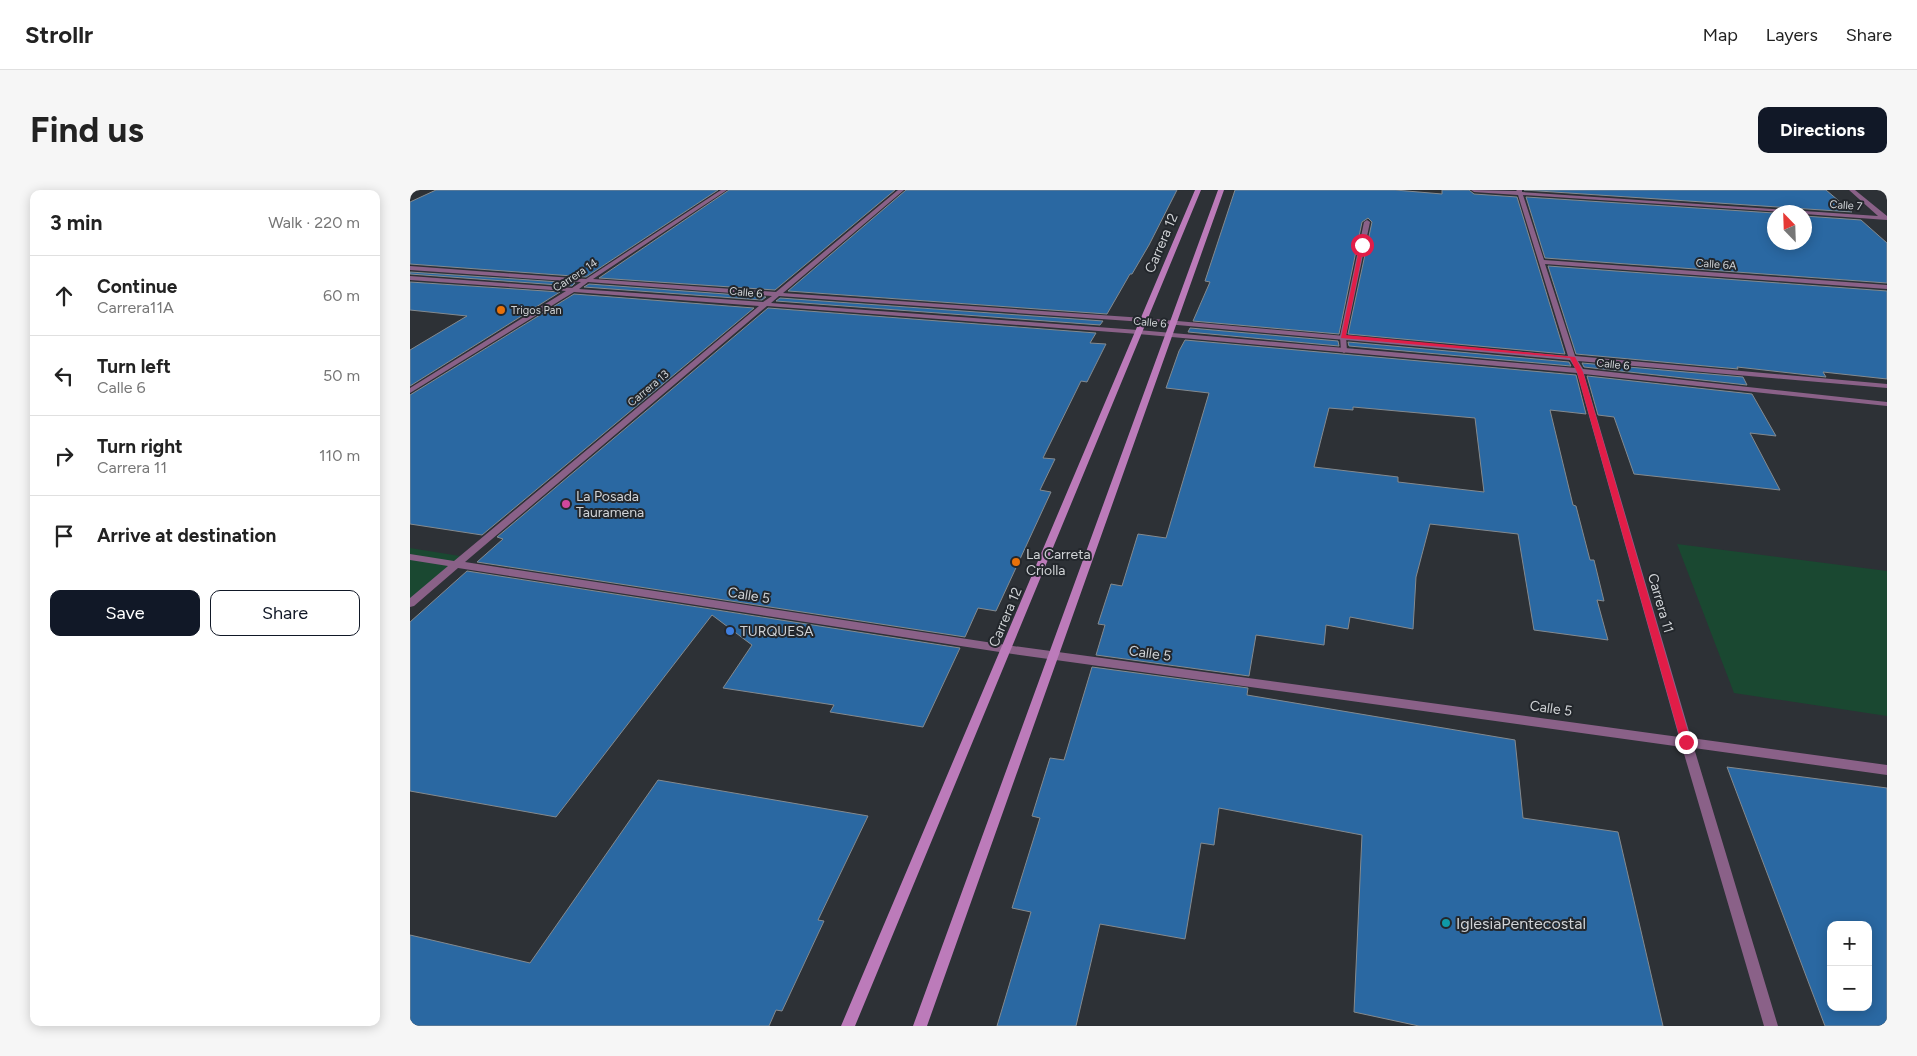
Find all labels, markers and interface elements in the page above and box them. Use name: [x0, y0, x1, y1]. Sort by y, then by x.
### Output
text: Strollr: [25, 20, 93, 49]
text: Map: [1703, 24, 1738, 46]
text: Layers: [1766, 24, 1818, 46]
text: Share: [1846, 24, 1892, 46]
button: Directions: [1758, 107, 1887, 153]
text: Find us: [30, 109, 144, 151]
street label: Calle 7: [1829, 198, 1863, 213]
north arrow: [1767, 205, 1812, 250]
text: 3 min: [50, 210, 102, 235]
street label: Carrera 12: [1141, 211, 1182, 276]
text: Walk · 220 m: [268, 213, 360, 232]
route start: [1351, 234, 1374, 257]
street label: Carrera 14: [551, 256, 600, 295]
street label: Calle 6A: [1695, 257, 1737, 272]
text: Continue: [97, 275, 177, 298]
icon: ahead: [50, 282, 78, 310]
street label: Calle 6: [729, 285, 763, 300]
text: 60 m: [323, 286, 360, 305]
text: Carrera11A: [97, 298, 174, 317]
marker: Trigos Pan: [495, 304, 507, 316]
place label: Trigos Pan: [511, 304, 562, 317]
street label: Calle 6: [1133, 315, 1167, 330]
text: Turn left: [97, 355, 171, 378]
street label: Calle 6: [1596, 356, 1630, 373]
icon: left: [50, 362, 78, 390]
text: 50 m: [323, 366, 360, 385]
street label: Carrera 13: [625, 367, 671, 409]
text: Calle 6: [97, 378, 145, 397]
text: Turn right: [97, 435, 183, 458]
icon: right: [50, 442, 78, 470]
text: 110 m: [319, 446, 360, 465]
text: Carrera 11: [97, 458, 167, 477]
place label: La Posada Tauramena: [576, 488, 644, 521]
marker: La Posada Tauramena: [560, 498, 572, 510]
icon: arrive: [50, 522, 78, 550]
text: Arrive at destination: [97, 524, 276, 547]
place label: La Carreta Criolla: [1026, 546, 1091, 579]
marker: La Carreta Criolla: [1010, 556, 1022, 568]
street label: Carrera 11: [1644, 571, 1677, 635]
street label: Calle 5: [727, 584, 771, 607]
street label: Carrera 12: [985, 585, 1026, 650]
button: Save: [50, 590, 200, 636]
button: Share: [210, 590, 360, 636]
place label: TURQUESA: [740, 623, 814, 640]
marker: TURQUESA: [724, 625, 736, 637]
street label: Calle 5: [1128, 642, 1172, 665]
street label: Calle 5: [1529, 697, 1573, 720]
route end: [1675, 731, 1698, 754]
place label: IglesiaPentecostal: [1456, 914, 1586, 933]
marker: IglesiaPentecostal: [1440, 917, 1452, 929]
map controls: [1827, 921, 1872, 1011]
button: +: [1827, 921, 1872, 966]
button: −: [1827, 966, 1872, 1011]

